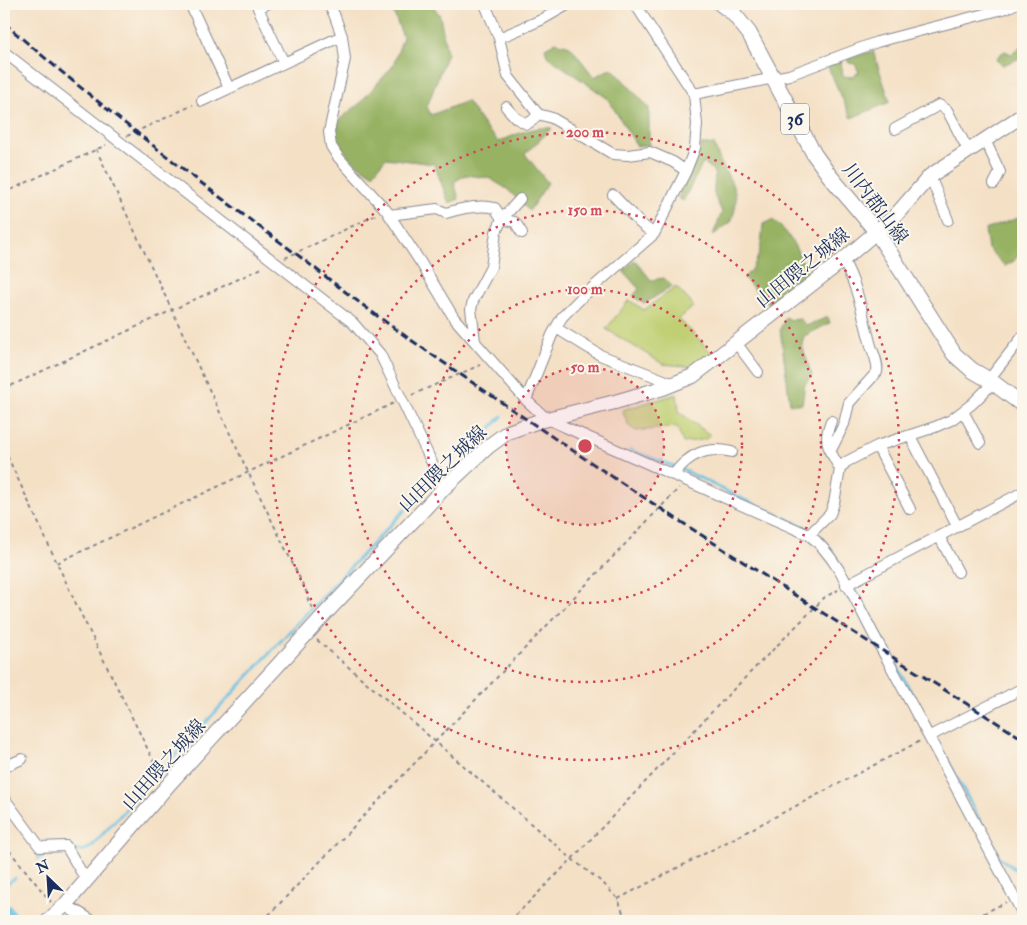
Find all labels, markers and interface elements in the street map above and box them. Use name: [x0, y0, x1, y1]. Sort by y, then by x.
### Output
road number: 36: [781, 104, 809, 134]
text: 200 m: [566, 123, 604, 142]
street label: 川内郡山線: [837, 158, 913, 249]
text: 150 m: [568, 201, 602, 220]
street label: 山田隈之城線: [751, 223, 854, 313]
text: 100 m: [567, 280, 603, 299]
text: 50 m: [571, 358, 600, 377]
street label: 山田隈之城線: [393, 420, 492, 517]
centre of rings: [576, 437, 594, 455]
street label: 山田隈之城線: [117, 714, 211, 815]
north arrow: [22, 852, 72, 902]
text: N: [33, 856, 52, 877]

